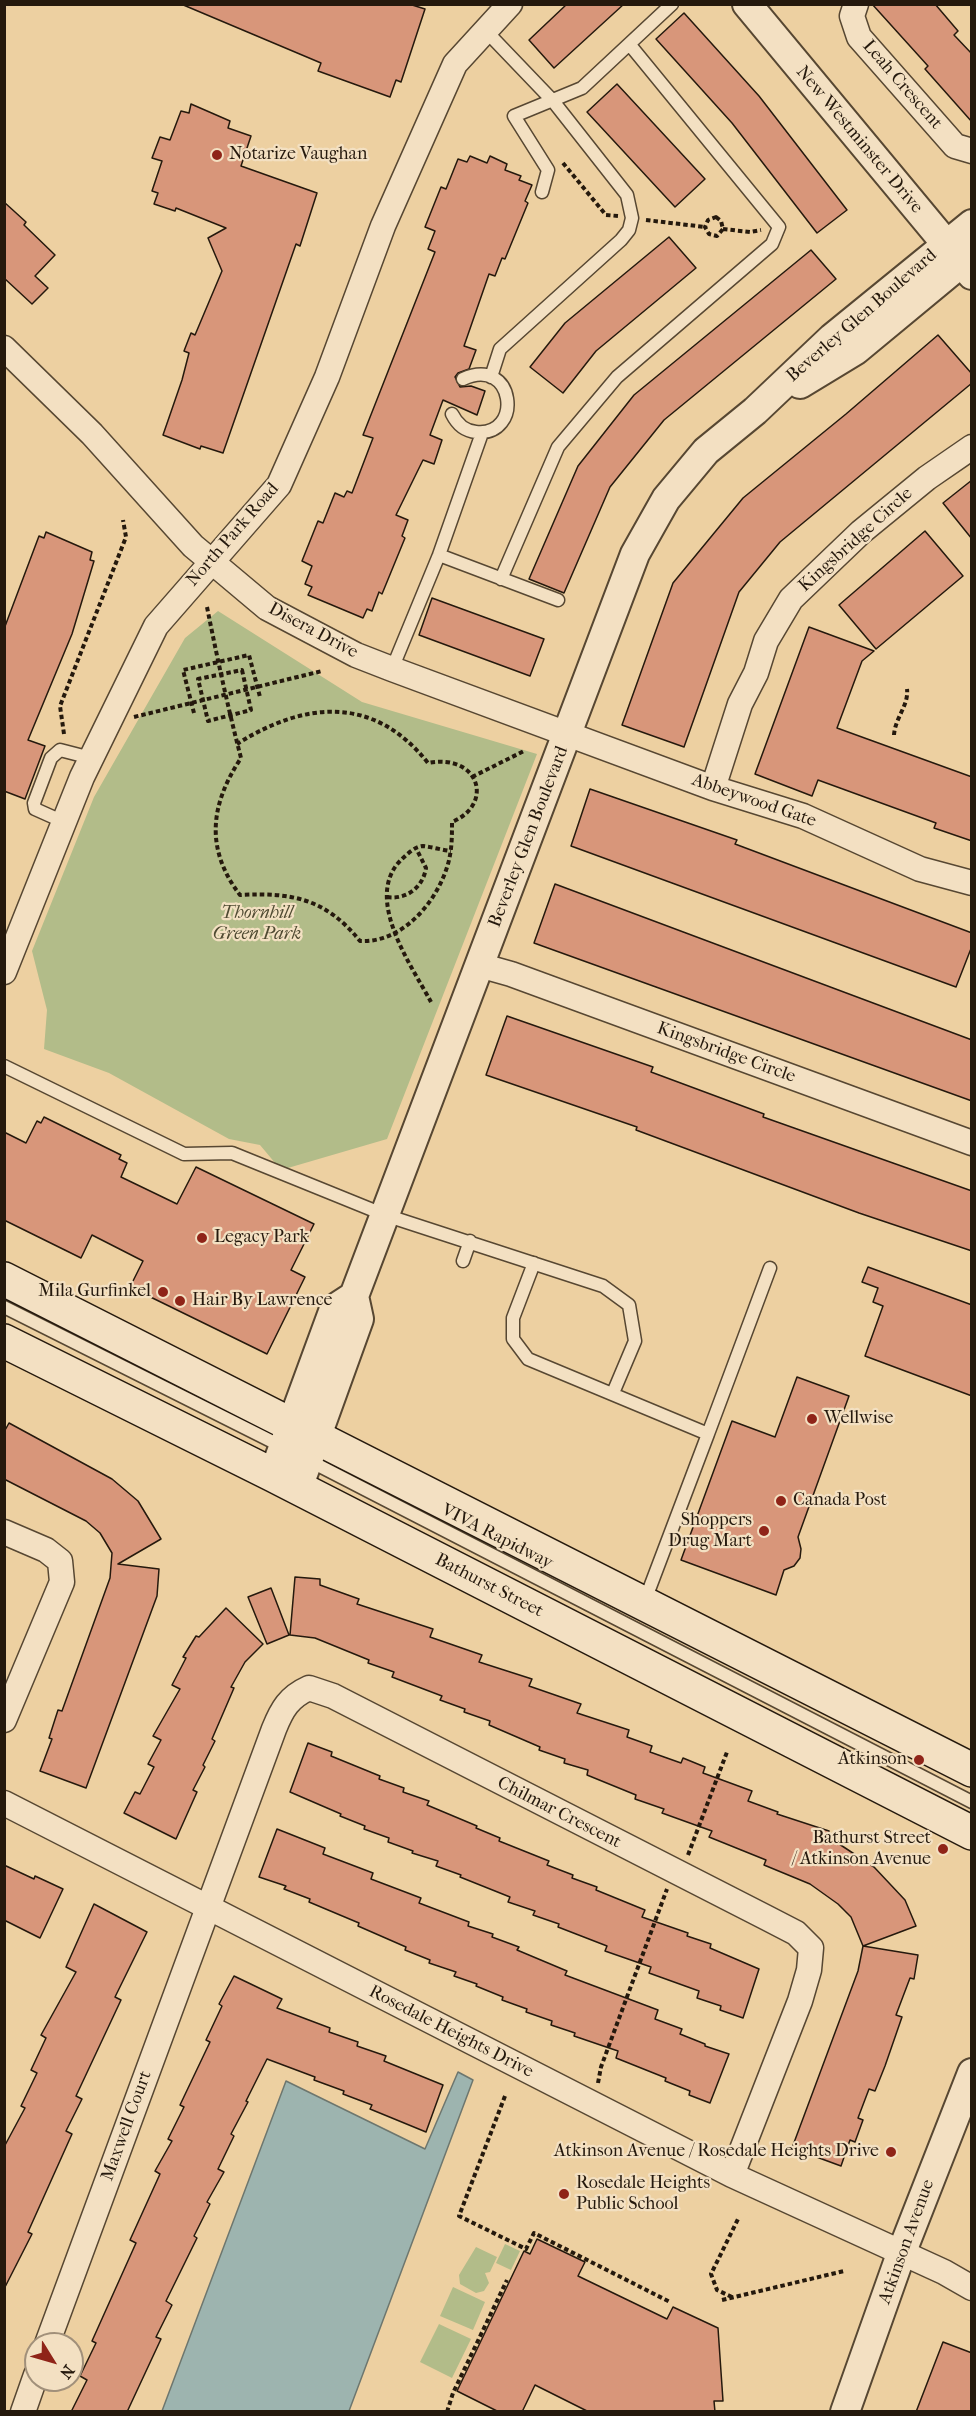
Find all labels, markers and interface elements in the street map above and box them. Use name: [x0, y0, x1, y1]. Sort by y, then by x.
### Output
street label: Leah Crescent: [857, 36, 947, 134]
street label: New Westminster Drive: [791, 62, 927, 218]
place label: Notarize Vaughan: [229, 144, 367, 166]
marker: Notarize Vaughan: [210, 148, 224, 162]
street label: Beverley Glen Boulevard: [782, 245, 942, 387]
street label: North Park Road: [182, 479, 284, 591]
street label: Kingsbridge Circle: [795, 483, 917, 597]
street label: Disera Drive: [264, 598, 362, 664]
street label: Beverley Glen Boulevard: [485, 743, 573, 931]
street label: Abbeywood Gate: [689, 770, 819, 832]
park label: Thornhill Green Park: [213, 903, 301, 946]
street label: Kingsbridge Circle: [654, 1018, 798, 1088]
place label: Legacy Park: [214, 1227, 309, 1249]
marker: Legacy Park: [195, 1231, 209, 1245]
place label: Mila Gurfinkel: [38, 1281, 151, 1303]
marker: Mila Gurfinkel: [156, 1285, 170, 1299]
place label: Hair By Lawrence: [192, 1290, 332, 1312]
marker: Hair By Lawrence: [173, 1294, 187, 1308]
place label: Wellwise: [824, 1408, 893, 1430]
marker: Wellwise: [805, 1412, 819, 1426]
place label: Canada Post: [793, 1490, 887, 1512]
marker: Canada Post: [774, 1494, 788, 1508]
street label: VIVA Rapidway: [438, 1500, 556, 1574]
place label: Shoppers Drug Mart: [668, 1510, 752, 1552]
marker: Shoppers Drug Mart: [757, 1524, 771, 1538]
street label: Bathurst Street: [431, 1549, 547, 1623]
place label: Atkinson: [838, 1749, 907, 1771]
marker: Atkinson: [912, 1753, 926, 1767]
street label: Chilmar Crescent: [493, 1772, 625, 1854]
place label: Bathurst Street / Atkinson Avenue: [792, 1828, 931, 1870]
marker: Bathurst Street / Atkinson Avenue: [936, 1842, 950, 1856]
street label: Rosedale Heights Drive: [365, 1981, 537, 2083]
street label: Maxwell Court: [97, 2068, 157, 2184]
place label: Atkinson Avenue / Rosedale Heights Drive: [554, 2141, 879, 2163]
marker: Atkinson Avenue / Rosedale Heights Drive: [884, 2145, 898, 2159]
place label: Rosedale Heights Public School: [576, 2173, 710, 2216]
street label: Atkinson Avenue: [874, 2177, 940, 2307]
marker: Rosedale Heights Public School: [557, 2187, 571, 2201]
north arrow: [24, 2332, 84, 2392]
text: N: [56, 2361, 78, 2382]

